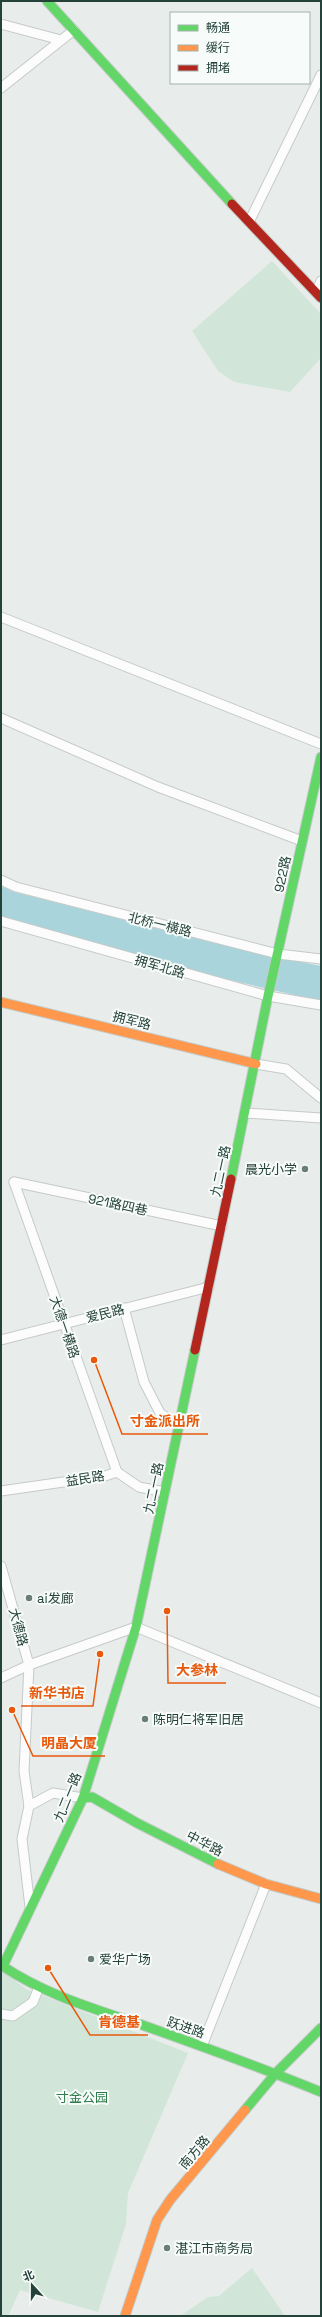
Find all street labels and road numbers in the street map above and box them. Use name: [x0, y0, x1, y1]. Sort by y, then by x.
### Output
street label: 922路: [270, 854, 295, 894]
street label: 北桥一横路: [126, 908, 193, 941]
street label: 拥军北路: [133, 951, 187, 982]
street label: 拥军路: [111, 1008, 153, 1033]
street label: 九二一路: [207, 1144, 234, 1198]
street label: 921路四巷: [87, 1190, 149, 1219]
street label: 大德一横路: [46, 1294, 83, 1361]
street label: 爱民路: [84, 1301, 126, 1326]
street label: 九二一路: [140, 1461, 167, 1515]
street label: 益民路: [64, 1467, 106, 1490]
street label: 大德路: [5, 1606, 32, 1648]
street label: 九二一路: [50, 1770, 85, 1824]
street label: 中华路: [184, 1827, 226, 1860]
street label: 跃进路: [165, 2013, 207, 2042]
street label: 南方路: [175, 2132, 213, 2173]

